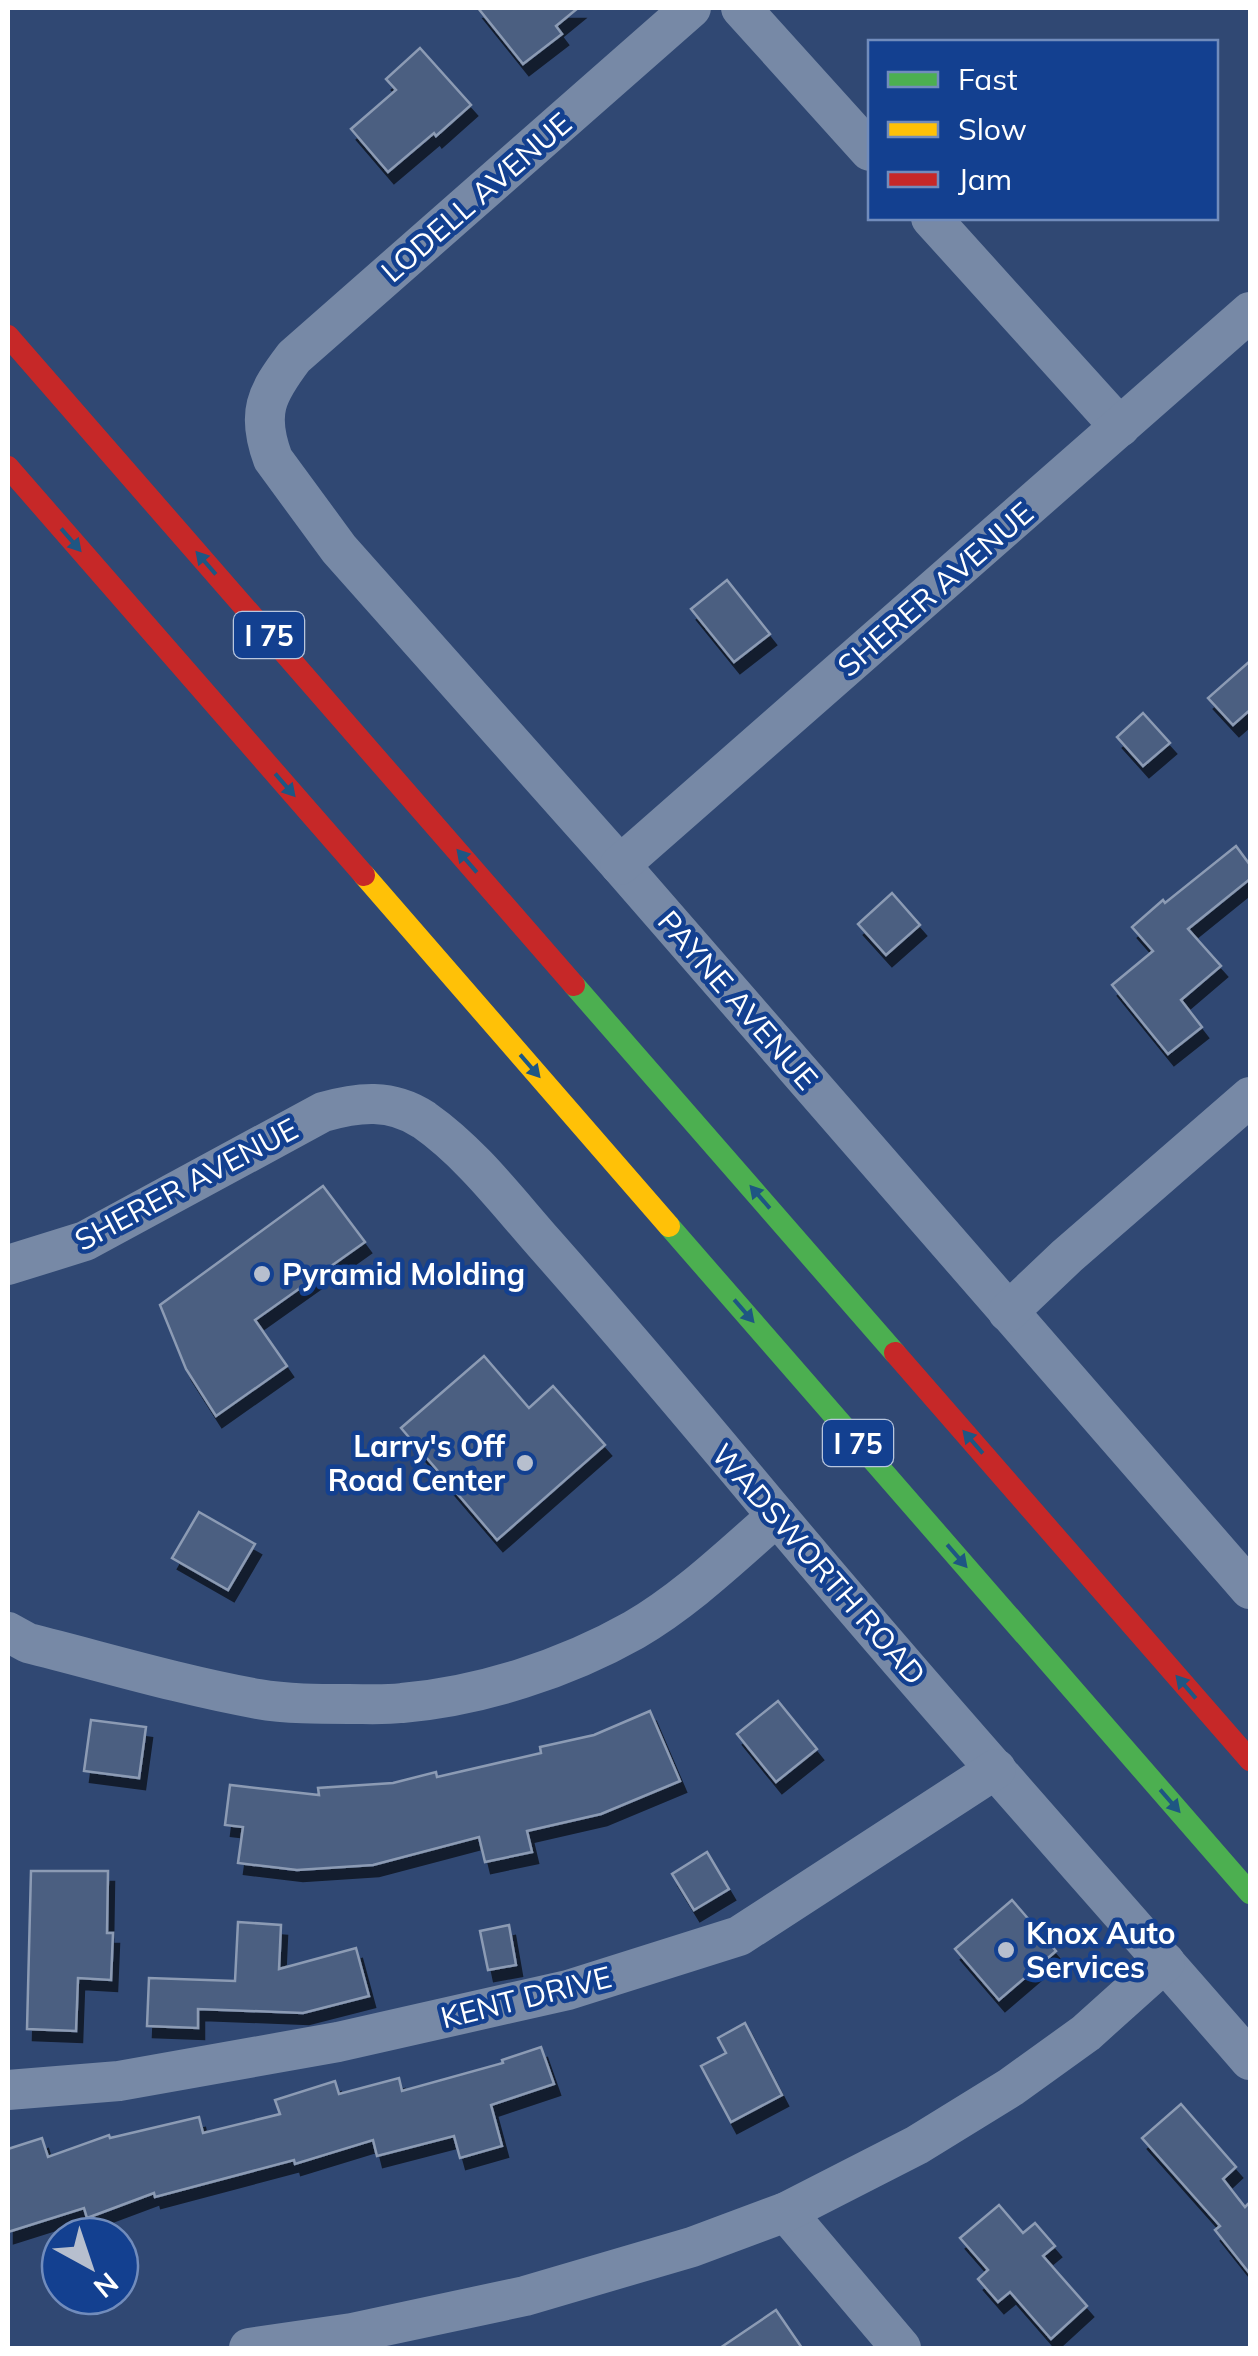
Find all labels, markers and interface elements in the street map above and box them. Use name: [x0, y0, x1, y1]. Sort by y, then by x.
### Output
legend: [868, 40, 1218, 220]
text: Fast: [958, 60, 1018, 98]
street label: LODELL AVENUE: [373, 104, 579, 290]
text: Slow: [958, 110, 1027, 148]
text: Jam: [958, 160, 1012, 198]
street label: SHERER AVENUE: [829, 494, 1041, 684]
one-way arrow: [60, 527, 82, 552]
one-way arrow: [196, 551, 218, 576]
road number: I 75: [234, 612, 304, 658]
one-way arrow: [273, 773, 295, 798]
one-way arrow: [456, 848, 478, 873]
street label: PAYNE AVENUE: [650, 903, 826, 1097]
one-way arrow: [519, 1053, 541, 1078]
street label: SHERER AVENUE: [68, 1109, 304, 1259]
one-way arrow: [749, 1184, 771, 1209]
place label: Pyramid Molding: [282, 1255, 525, 1293]
marker: Pyramid Molding: [251, 1263, 273, 1285]
one-way arrow: [732, 1298, 754, 1323]
road number: I 75: [823, 1420, 893, 1466]
place label: Larry's Off Road Center: [328, 1427, 506, 1499]
one-way arrow: [963, 1430, 985, 1455]
street label: WADSWORTH ROAD: [704, 1435, 934, 1693]
marker: Larry's Off Road Center: [514, 1452, 536, 1474]
one-way arrow: [945, 1543, 967, 1568]
one-way arrow: [1176, 1675, 1198, 1700]
one-way arrow: [1159, 1788, 1181, 1813]
place label: Knox Auto Services: [1026, 1914, 1176, 1986]
marker: Knox Auto Services: [995, 1939, 1017, 1961]
street label: KENT DRIVE: [437, 1957, 615, 2037]
north arrow: [40, 2216, 140, 2316]
text: N: [87, 2265, 126, 2306]

